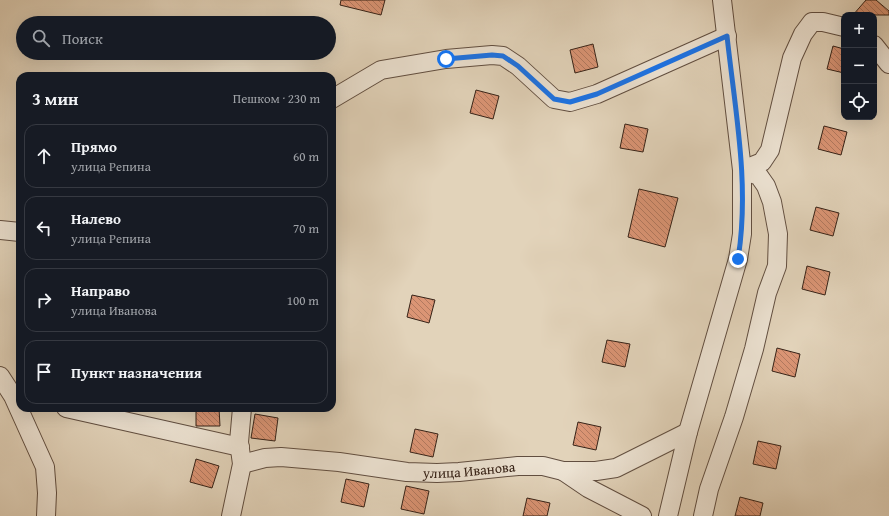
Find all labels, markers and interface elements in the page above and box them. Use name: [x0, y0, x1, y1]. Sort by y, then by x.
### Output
map controls: [841, 12, 877, 120]
button: +: [841, 12, 877, 48]
search box: [16, 16, 336, 60]
icon: search: [30, 27, 52, 49]
text: Поиск: [62, 28, 103, 49]
button: −: [841, 48, 877, 84]
route start: [437, 50, 455, 68]
button: locate: [841, 84, 877, 120]
text: 3 мин: [32, 86, 78, 111]
text: Пешком · 230 m: [233, 89, 320, 108]
text: Прямо: [71, 136, 117, 157]
icon: ahead: [33, 145, 55, 167]
text: 60 m: [293, 147, 319, 166]
text: улица Репина: [71, 157, 151, 176]
text: Налево: [71, 208, 121, 229]
icon: left: [33, 217, 55, 239]
text: 70 m: [293, 219, 319, 238]
text: улица Репина: [71, 229, 151, 248]
route end: [729, 250, 747, 268]
text: Направо: [71, 280, 130, 301]
icon: right: [33, 289, 55, 311]
text: 100 m: [287, 291, 319, 310]
text: улица Иванова: [71, 301, 157, 320]
icon: arrive: [33, 361, 55, 383]
text: Пункт назначения: [71, 362, 202, 383]
street label: улица Иванова: [422, 456, 517, 483]

